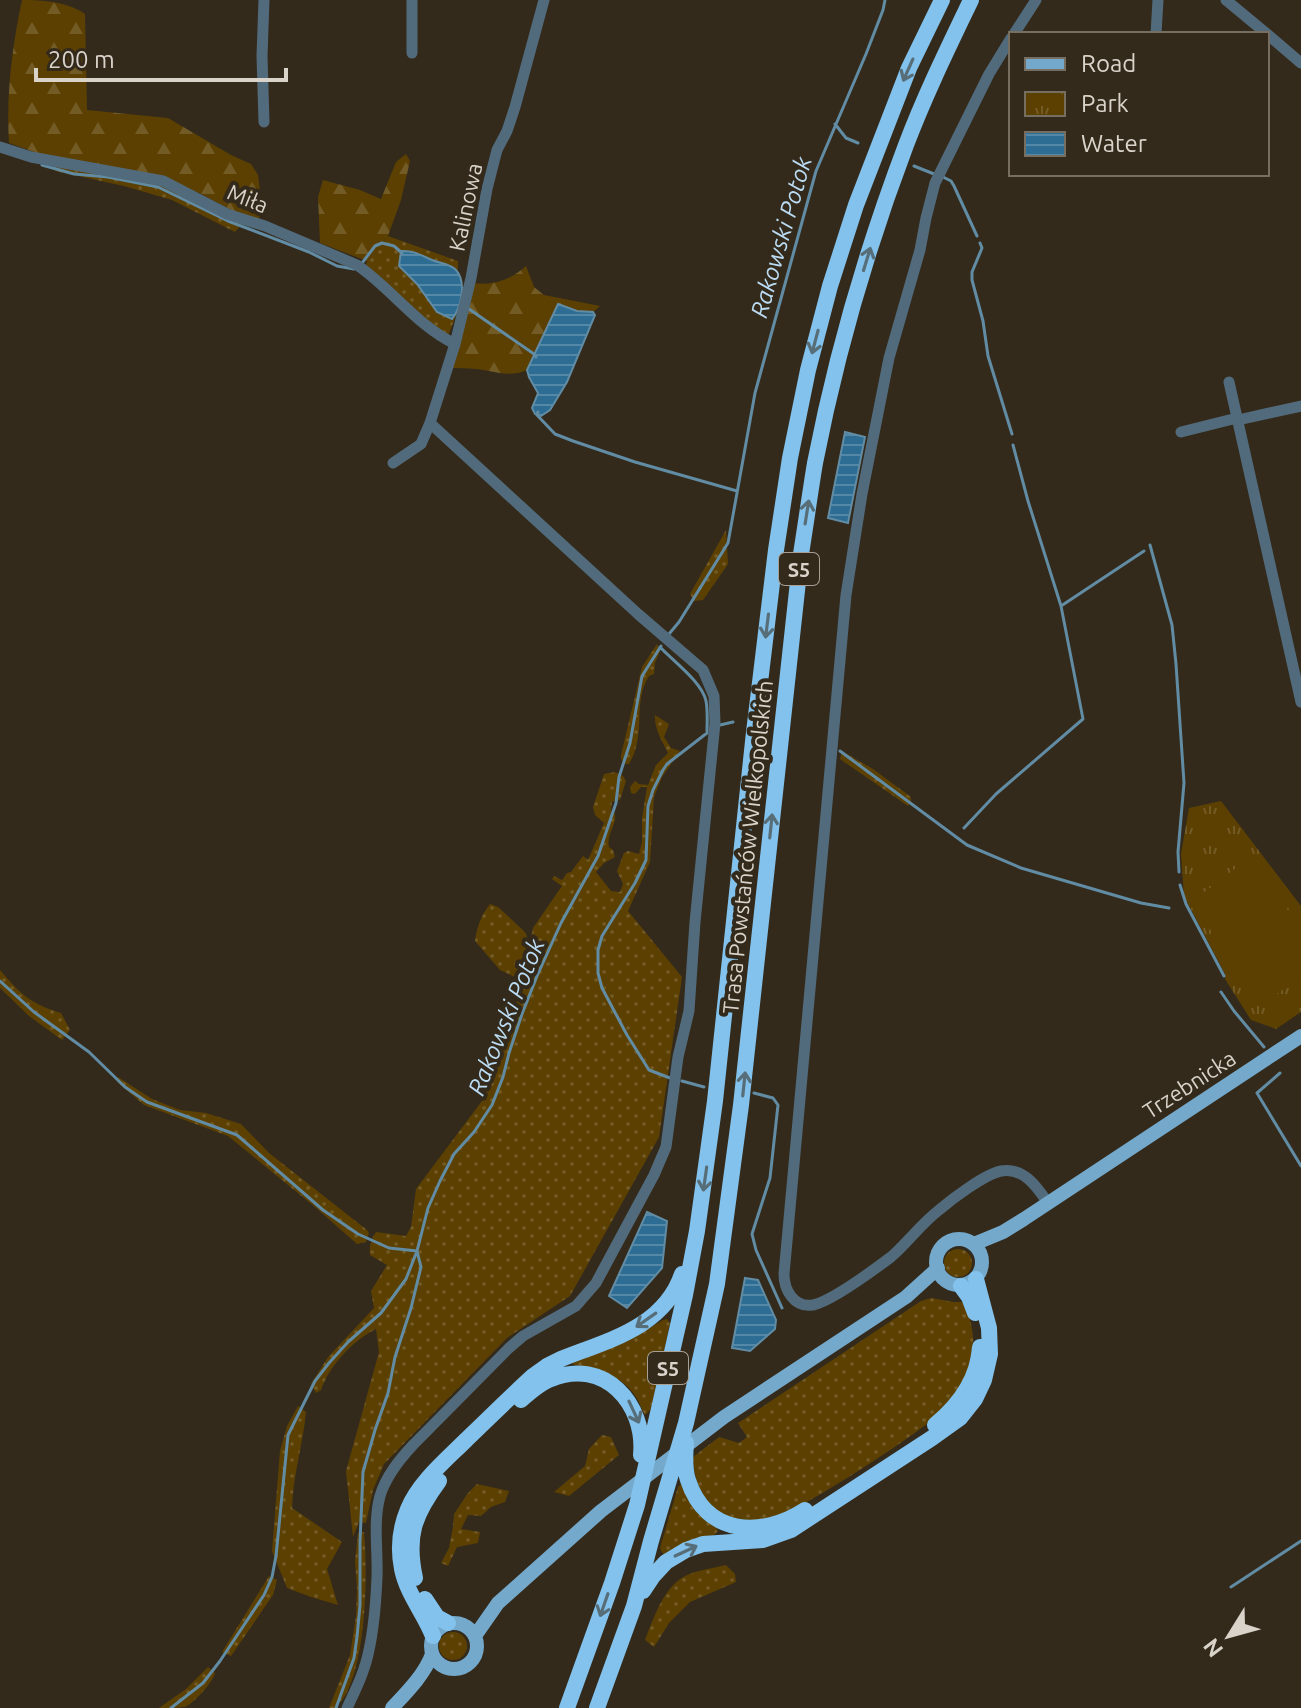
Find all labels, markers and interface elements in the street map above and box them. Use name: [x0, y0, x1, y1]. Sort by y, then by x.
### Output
scale bar: [36, 32, 286, 82]
legend: [1009, 32, 1269, 176]
text: 200 m: [48, 46, 115, 73]
text: Road: [1081, 50, 1136, 77]
one-way arrow: [900, 58, 915, 82]
text: Park: [1081, 90, 1129, 117]
text: Water: [1081, 130, 1147, 157]
water label: Rakowski Potok: [745, 153, 817, 321]
street label: Kalinowa: [443, 161, 487, 253]
street label: Miła: [224, 179, 272, 217]
one-way arrow: [860, 247, 875, 273]
one-way arrow: [807, 329, 822, 355]
one-way arrow: [801, 500, 816, 525]
road number: S5: [779, 553, 819, 585]
one-way arrow: [759, 613, 774, 638]
street label: Trasa Powstańców Wielkopolskich: [717, 679, 777, 1015]
one-way arrow: [763, 813, 778, 840]
water label: Rakowski Potok: [462, 934, 550, 1099]
street label: Trzebnicka: [1138, 1045, 1240, 1123]
one-way arrow: [736, 1071, 751, 1098]
one-way arrow: [697, 1165, 712, 1192]
one-way arrow: [636, 1312, 658, 1328]
road number: S5: [648, 1352, 688, 1384]
one-way arrow: [627, 1400, 642, 1424]
one-way arrow: [674, 1543, 698, 1558]
one-way arrow: [595, 1593, 610, 1618]
north arrow: [1189, 1596, 1269, 1676]
text: N: [1198, 1634, 1228, 1662]

